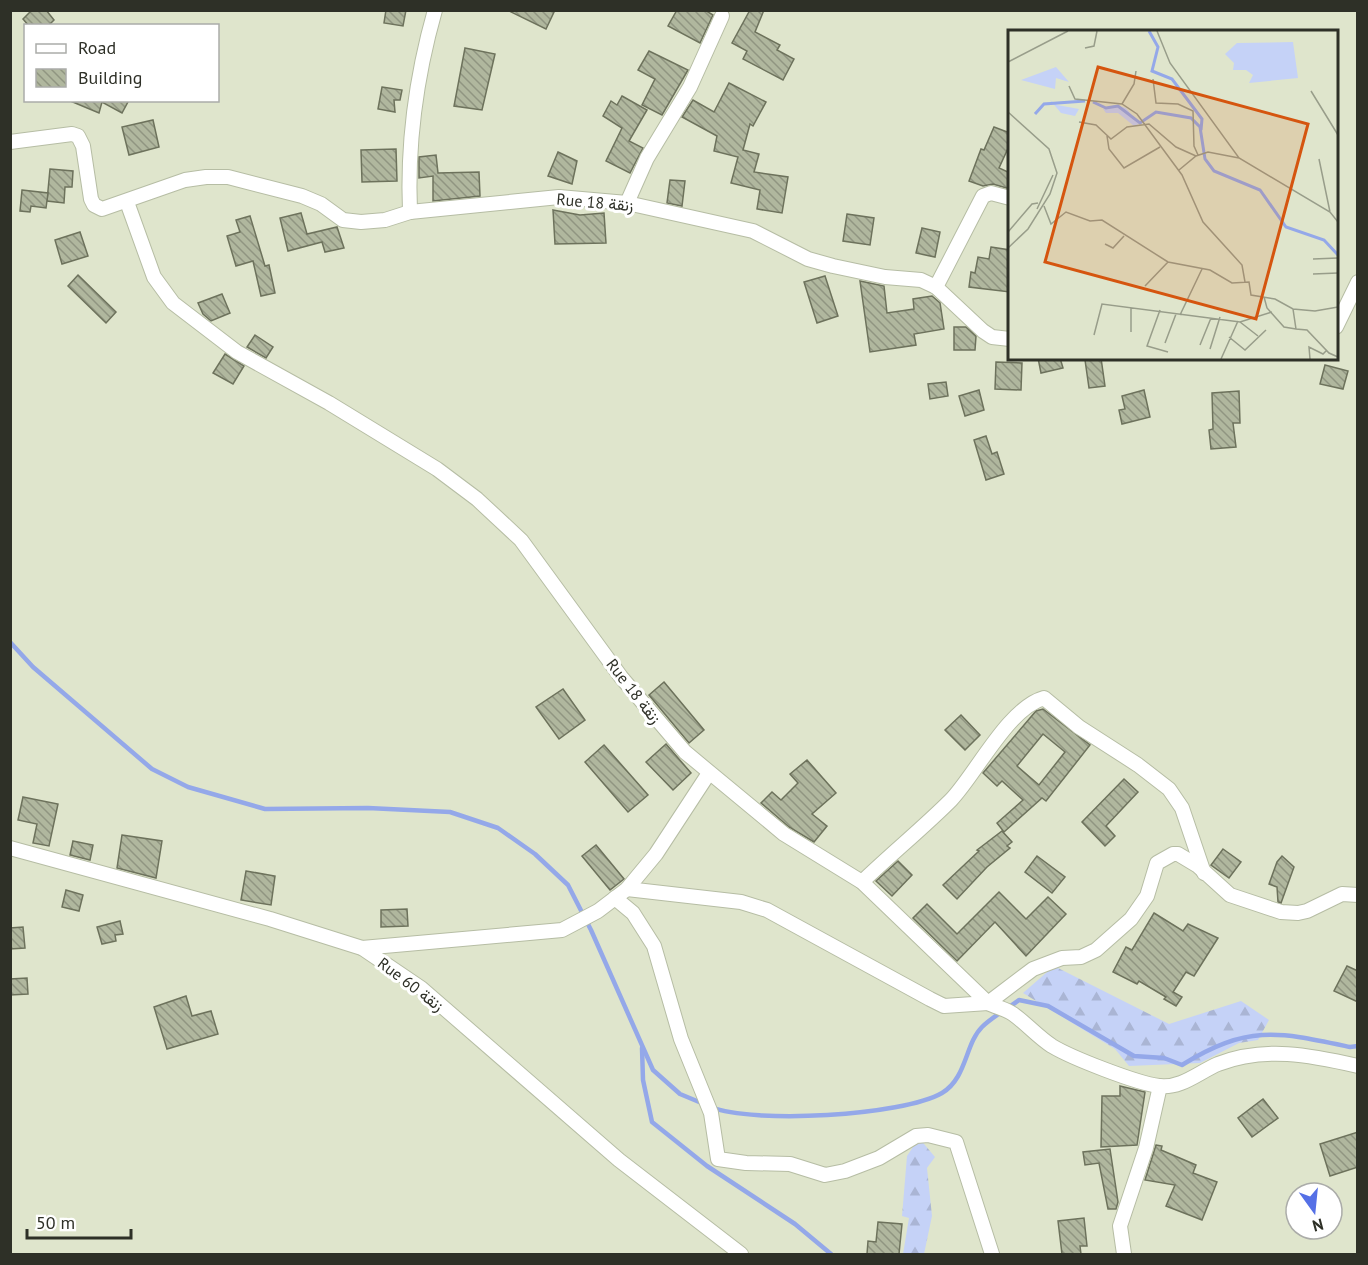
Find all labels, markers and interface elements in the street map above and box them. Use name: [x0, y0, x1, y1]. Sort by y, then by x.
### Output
legend: [24, 24, 219, 102]
inset map: [1008, 30, 1338, 360]
text: Road: [78, 36, 116, 59]
text: Building: [78, 66, 142, 89]
street label: Rue 18 زنقة: [556, 189, 634, 216]
street label: Rue 18 زنقة: [602, 654, 666, 728]
street label: Rue 60 زنقة: [374, 953, 448, 1016]
north arrow: [1284, 1181, 1344, 1241]
scale bar: [27, 1202, 130, 1240]
text: 50 m: [36, 1211, 75, 1234]
text: N: [1310, 1214, 1326, 1237]

